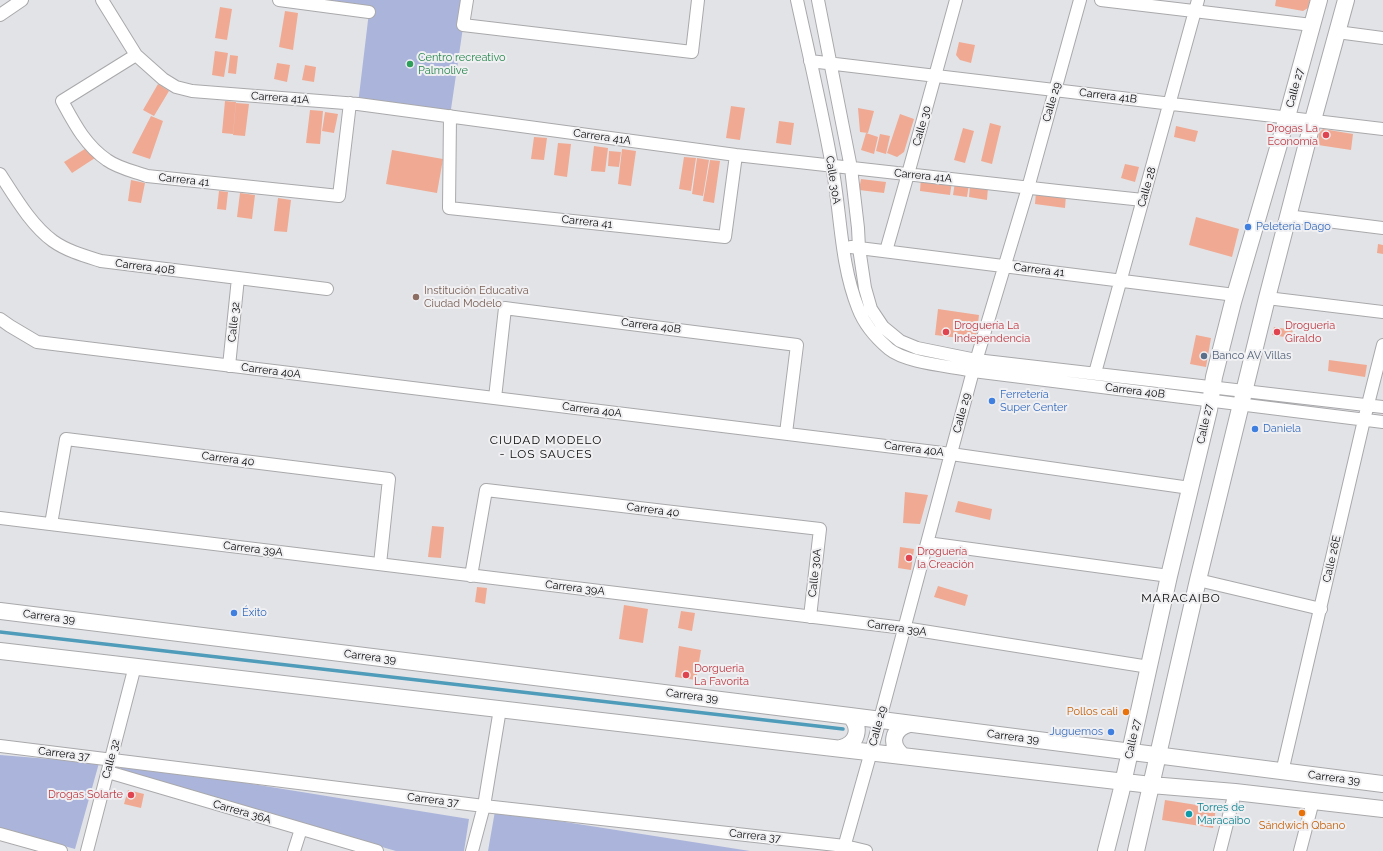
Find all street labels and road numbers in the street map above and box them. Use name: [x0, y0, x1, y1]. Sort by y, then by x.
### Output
street label: Calle 27: [1283, 67, 1307, 109]
street label: Calle 29: [1040, 80, 1064, 124]
street label: Carrera 41B: [1078, 86, 1138, 106]
street label: Carrera 41A: [250, 89, 310, 107]
street label: Calle 30: [910, 104, 934, 148]
street label: Carrera 41A: [572, 126, 632, 148]
street label: Calle 30A: [823, 155, 843, 205]
street label: Calle 28: [1135, 165, 1159, 209]
street label: Carrera 41A: [893, 166, 953, 186]
street label: Carrera 41: [158, 171, 210, 189]
street label: Carrera 41: [561, 213, 613, 231]
street label: Carrera 40B: [114, 257, 176, 277]
street label: Carrera 41: [1013, 260, 1065, 280]
street label: Calle 32: [225, 301, 243, 343]
street label: Carrera 40B: [620, 316, 682, 336]
street label: Carrera 40A: [240, 361, 302, 381]
street label: Carrera 40B: [1104, 381, 1166, 401]
street label: Calle 29: [950, 392, 974, 434]
street label: Carrera 40A: [561, 400, 623, 420]
street label: Calle 27: [1194, 403, 1216, 445]
street label: Carrera 40A: [883, 439, 945, 459]
street label: Carrera 40: [201, 449, 255, 469]
street label: Carrera 40: [626, 500, 680, 520]
street label: Calle 26E: [1320, 534, 1344, 584]
street label: Carrera 39A: [222, 539, 284, 559]
street label: Calle 30A: [806, 548, 824, 598]
street label: Carrera 39A: [544, 578, 606, 598]
street label: Carrera 39: [22, 607, 76, 627]
street label: Carrera 39A: [866, 617, 928, 639]
street label: Carrera 39: [343, 647, 397, 667]
street label: Carrera 39: [665, 686, 719, 706]
street label: Calle 29: [866, 705, 890, 747]
street label: Calle 27: [1122, 718, 1144, 760]
street label: Carrera 39: [986, 727, 1040, 747]
street label: Calle 32: [99, 738, 123, 780]
street label: Carrera 37: [37, 744, 91, 764]
street label: Carrera 39: [1307, 768, 1361, 788]
street label: Carrera 37: [406, 790, 460, 810]
street label: Carrera 36A: [211, 797, 273, 827]
street label: Carrera 37: [729, 827, 781, 845]

